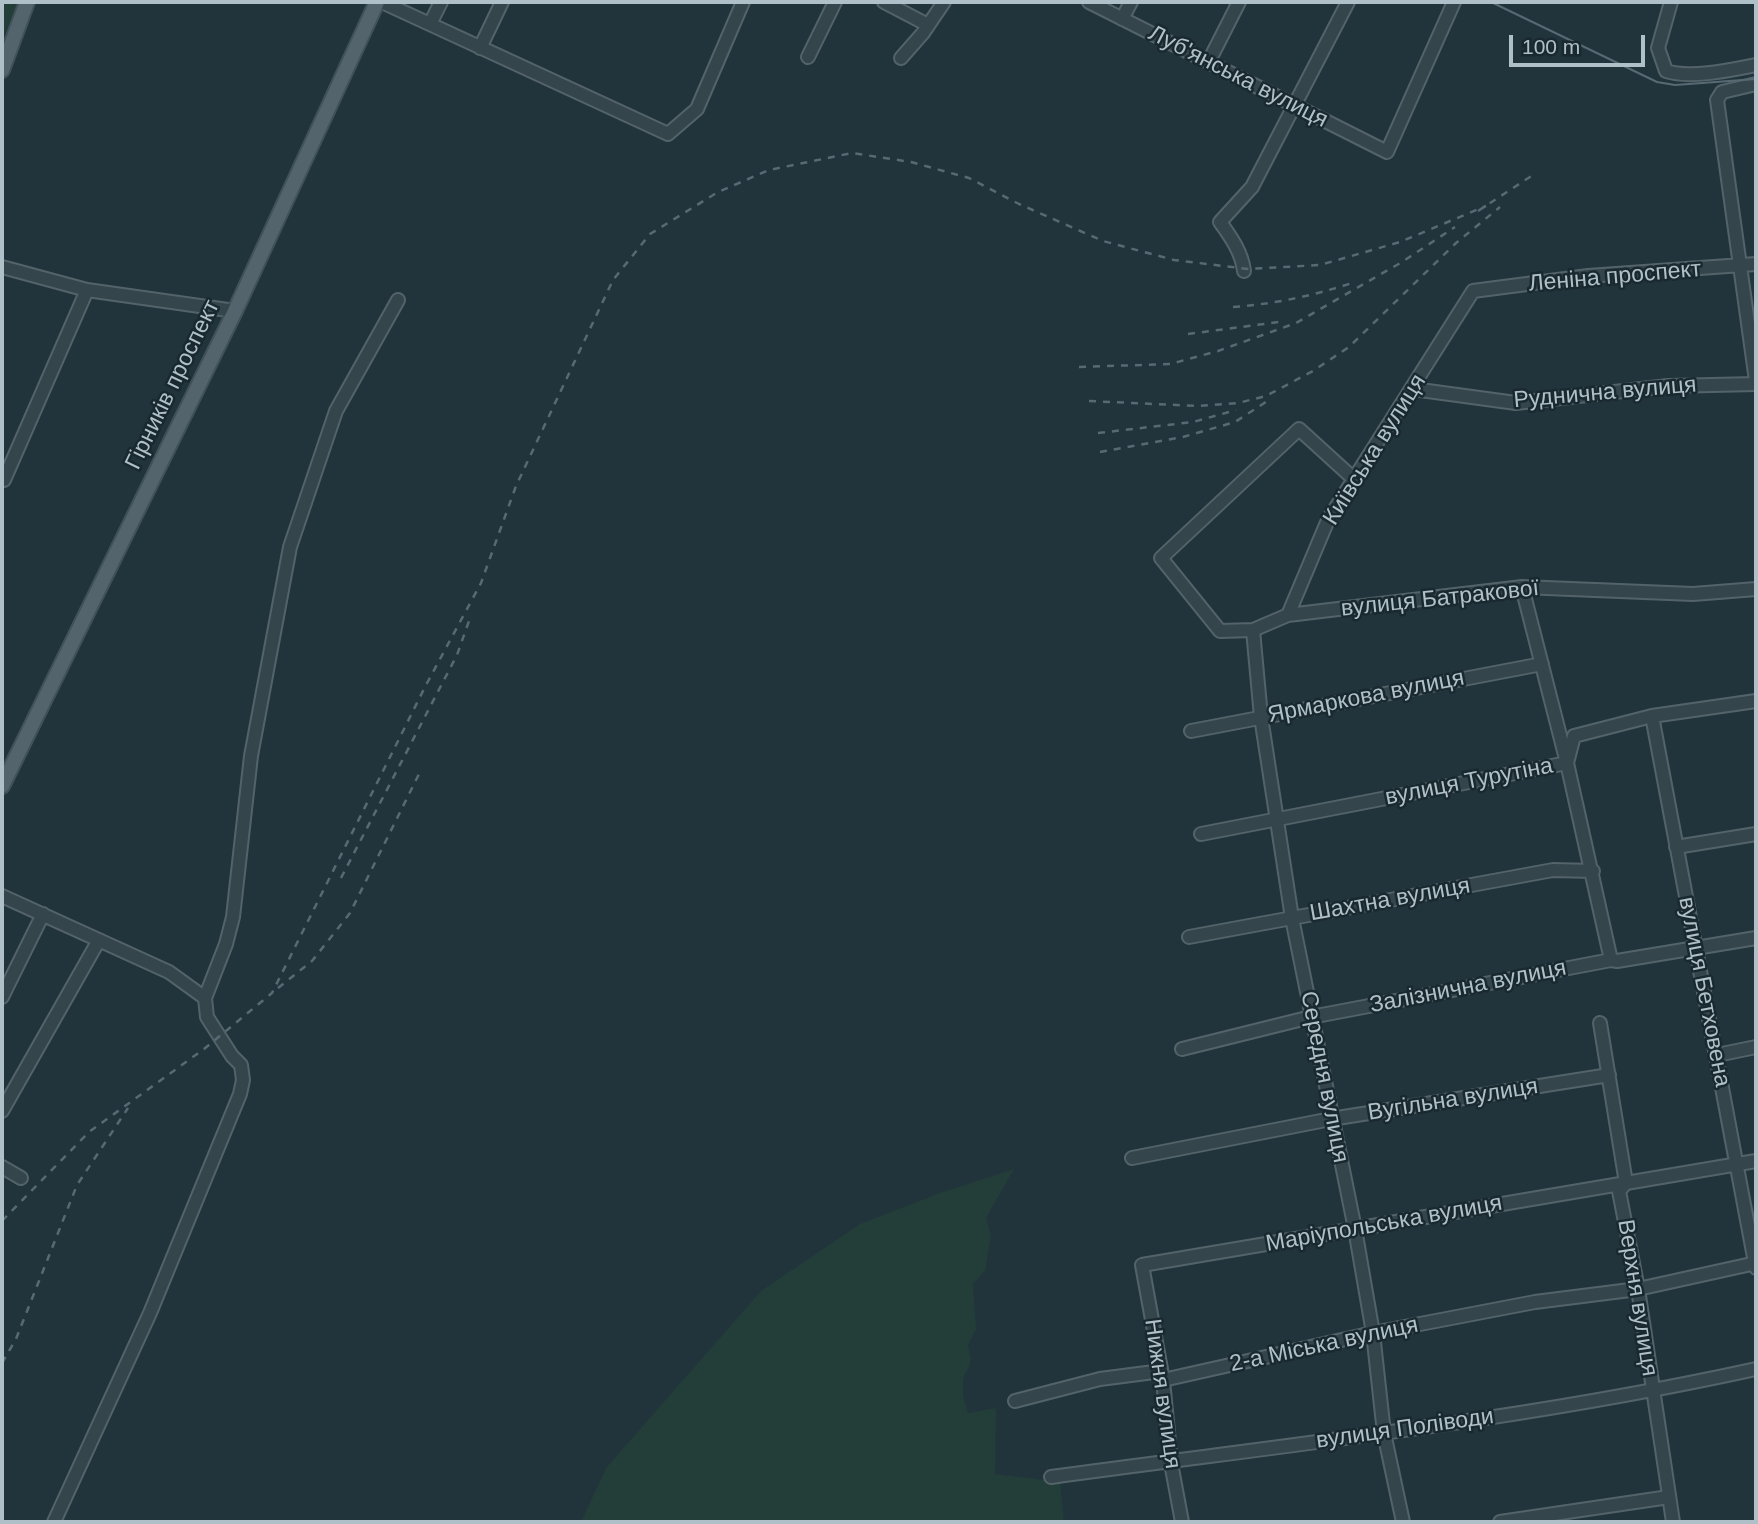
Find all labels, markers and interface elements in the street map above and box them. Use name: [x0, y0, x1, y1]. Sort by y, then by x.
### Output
street label: Луб'янська вулиця: [1144, 20, 1332, 134]
scale bar: [1513, 21, 1650, 65]
text: 100 m: [1522, 35, 1580, 58]
street label: Леніна проспект: [1528, 256, 1702, 298]
street label: Гірників проспект: [120, 296, 226, 474]
street label: Київська вулиця: [1318, 370, 1432, 530]
street label: Руднична вулиця: [1512, 371, 1698, 415]
street label: вулиця Батракової: [1340, 575, 1540, 623]
street label: Ярмаркова вулиця: [1265, 664, 1467, 730]
street label: вулиця Турутіна: [1383, 752, 1555, 812]
street label: Шахтна вулиця: [1308, 872, 1472, 928]
street label: вулиця Бетховена: [1672, 895, 1736, 1089]
street label: Залізнична вулиця: [1367, 954, 1569, 1020]
street label: Середня вулиця: [1294, 989, 1354, 1165]
street label: Вугільна вулиця: [1366, 1073, 1540, 1127]
street label: Маріупольська вулиця: [1264, 1190, 1504, 1258]
street label: Верхня вулиця: [1611, 1218, 1663, 1378]
street label: 2-а Міська вулиця: [1227, 1312, 1421, 1378]
street label: Нижня вулиця: [1138, 1317, 1186, 1471]
street label: вулиця Поліводи: [1315, 1403, 1495, 1455]

